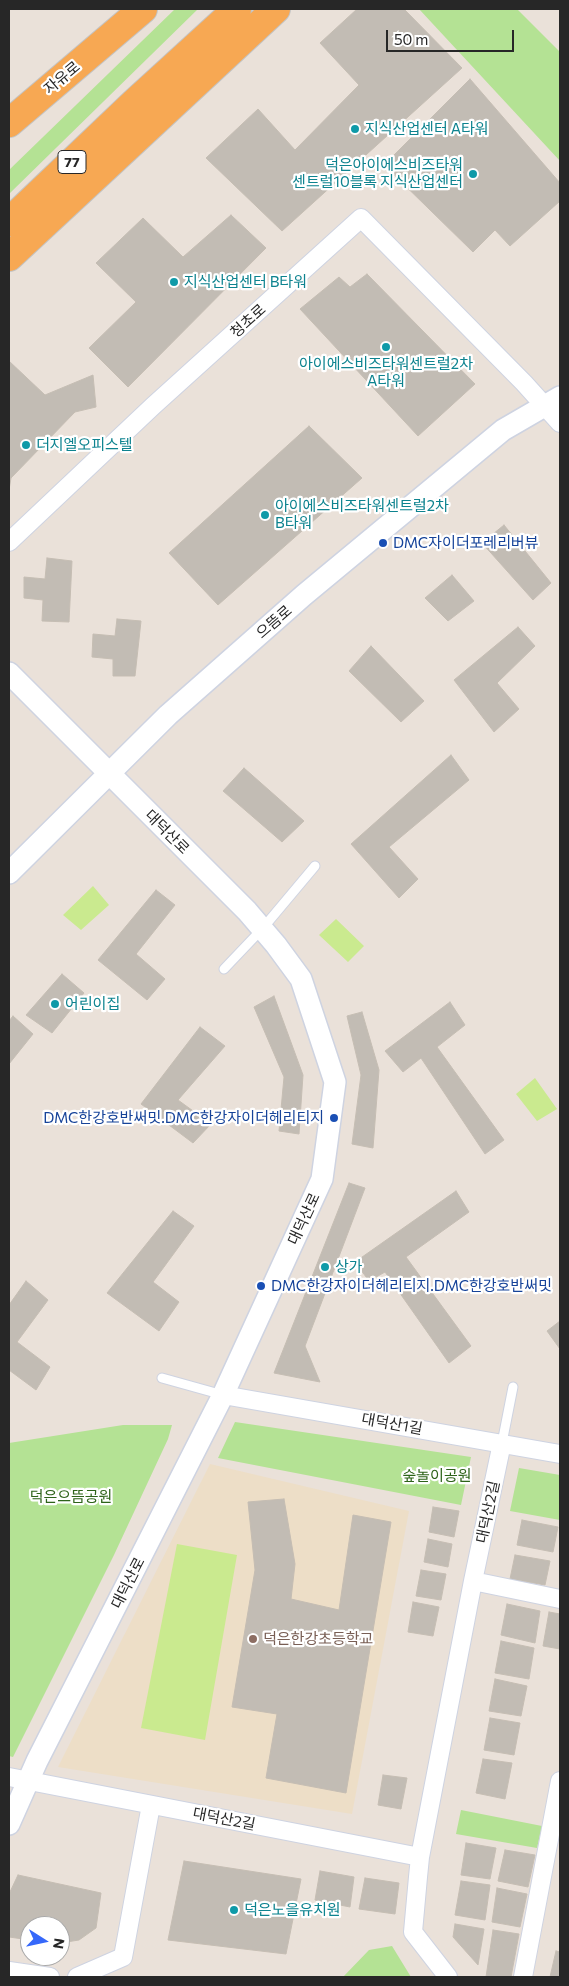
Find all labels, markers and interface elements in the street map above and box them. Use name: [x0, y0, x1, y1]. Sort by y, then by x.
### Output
scale bar: [389, 20, 516, 52]
text: 50 m: [394, 30, 428, 48]
street label: 자유로: [40, 58, 84, 98]
place label: 지식산업센터 A타워: [365, 120, 489, 138]
marker: 지식산업센터 A타워: [349, 123, 361, 135]
road number: 77: [58, 150, 86, 173]
place label: 덕은아이에스비즈타워 센트럴10블록 지식산업센터: [292, 156, 463, 191]
marker: 덕은아이에스비즈타워 센트럴10블록 지식산업센터: [467, 168, 479, 180]
place label: 지식산업센터 B타워: [184, 273, 307, 291]
marker: 지식산업센터 B타워: [168, 276, 180, 288]
street label: 청초로: [227, 300, 269, 342]
marker: 아이에스비즈타워센트럴2차 A타워: [380, 341, 392, 353]
place label: 아이에스비즈타워센트럴2차 A타워: [299, 355, 473, 390]
place label: 더지엘오피스텔: [36, 436, 133, 454]
marker: 더지엘오피스텔: [20, 439, 32, 451]
place label: 아이에스비즈타워센트럴2차 B타워: [275, 497, 449, 532]
marker: 아이에스비즈타워센트럴2차 B타워: [259, 509, 271, 521]
place label: DMC자이더포레리버뷰: [393, 534, 539, 552]
marker: DMC자이더포레리버뷰: [377, 537, 389, 549]
street label: 으뜸로: [252, 602, 296, 642]
street label: 대덕산로: [141, 806, 193, 858]
place label: 어린이집: [65, 995, 120, 1013]
marker: 어린이집: [49, 998, 61, 1010]
place label: DMC한강호반써밋.DMC한강자이더헤리티지: [43, 1109, 324, 1127]
marker: DMC한강호반써밋.DMC한강자이더헤리티지: [328, 1112, 340, 1124]
street label: 대덕산로: [284, 1190, 324, 1248]
place label: 상가: [335, 1258, 363, 1276]
marker: 상가: [319, 1261, 331, 1273]
place label: DMC한강자이더헤리티지.DMC한강호반써밋: [271, 1277, 552, 1295]
marker: DMC한강자이더헤리티지.DMC한강호반써밋: [255, 1280, 267, 1292]
street label: 대덕산1길: [360, 1410, 424, 1438]
park label: 숲놀이공원: [403, 1467, 471, 1485]
street label: 대덕산2길: [473, 1479, 503, 1545]
park label: 덕은으뜸공원: [30, 1488, 112, 1506]
street label: 대덕산로: [107, 1554, 149, 1612]
place label: 덕은한강초등학교: [263, 1630, 373, 1648]
marker: 덕은한강초등학교: [247, 1633, 259, 1645]
street label: 대덕산2길: [191, 1804, 257, 1834]
place label: 덕은노을유치원: [244, 1901, 341, 1919]
marker: 덕은노을유치원: [228, 1904, 240, 1916]
north arrow: [20, 1916, 70, 1966]
text: N: [50, 1937, 69, 1950]

